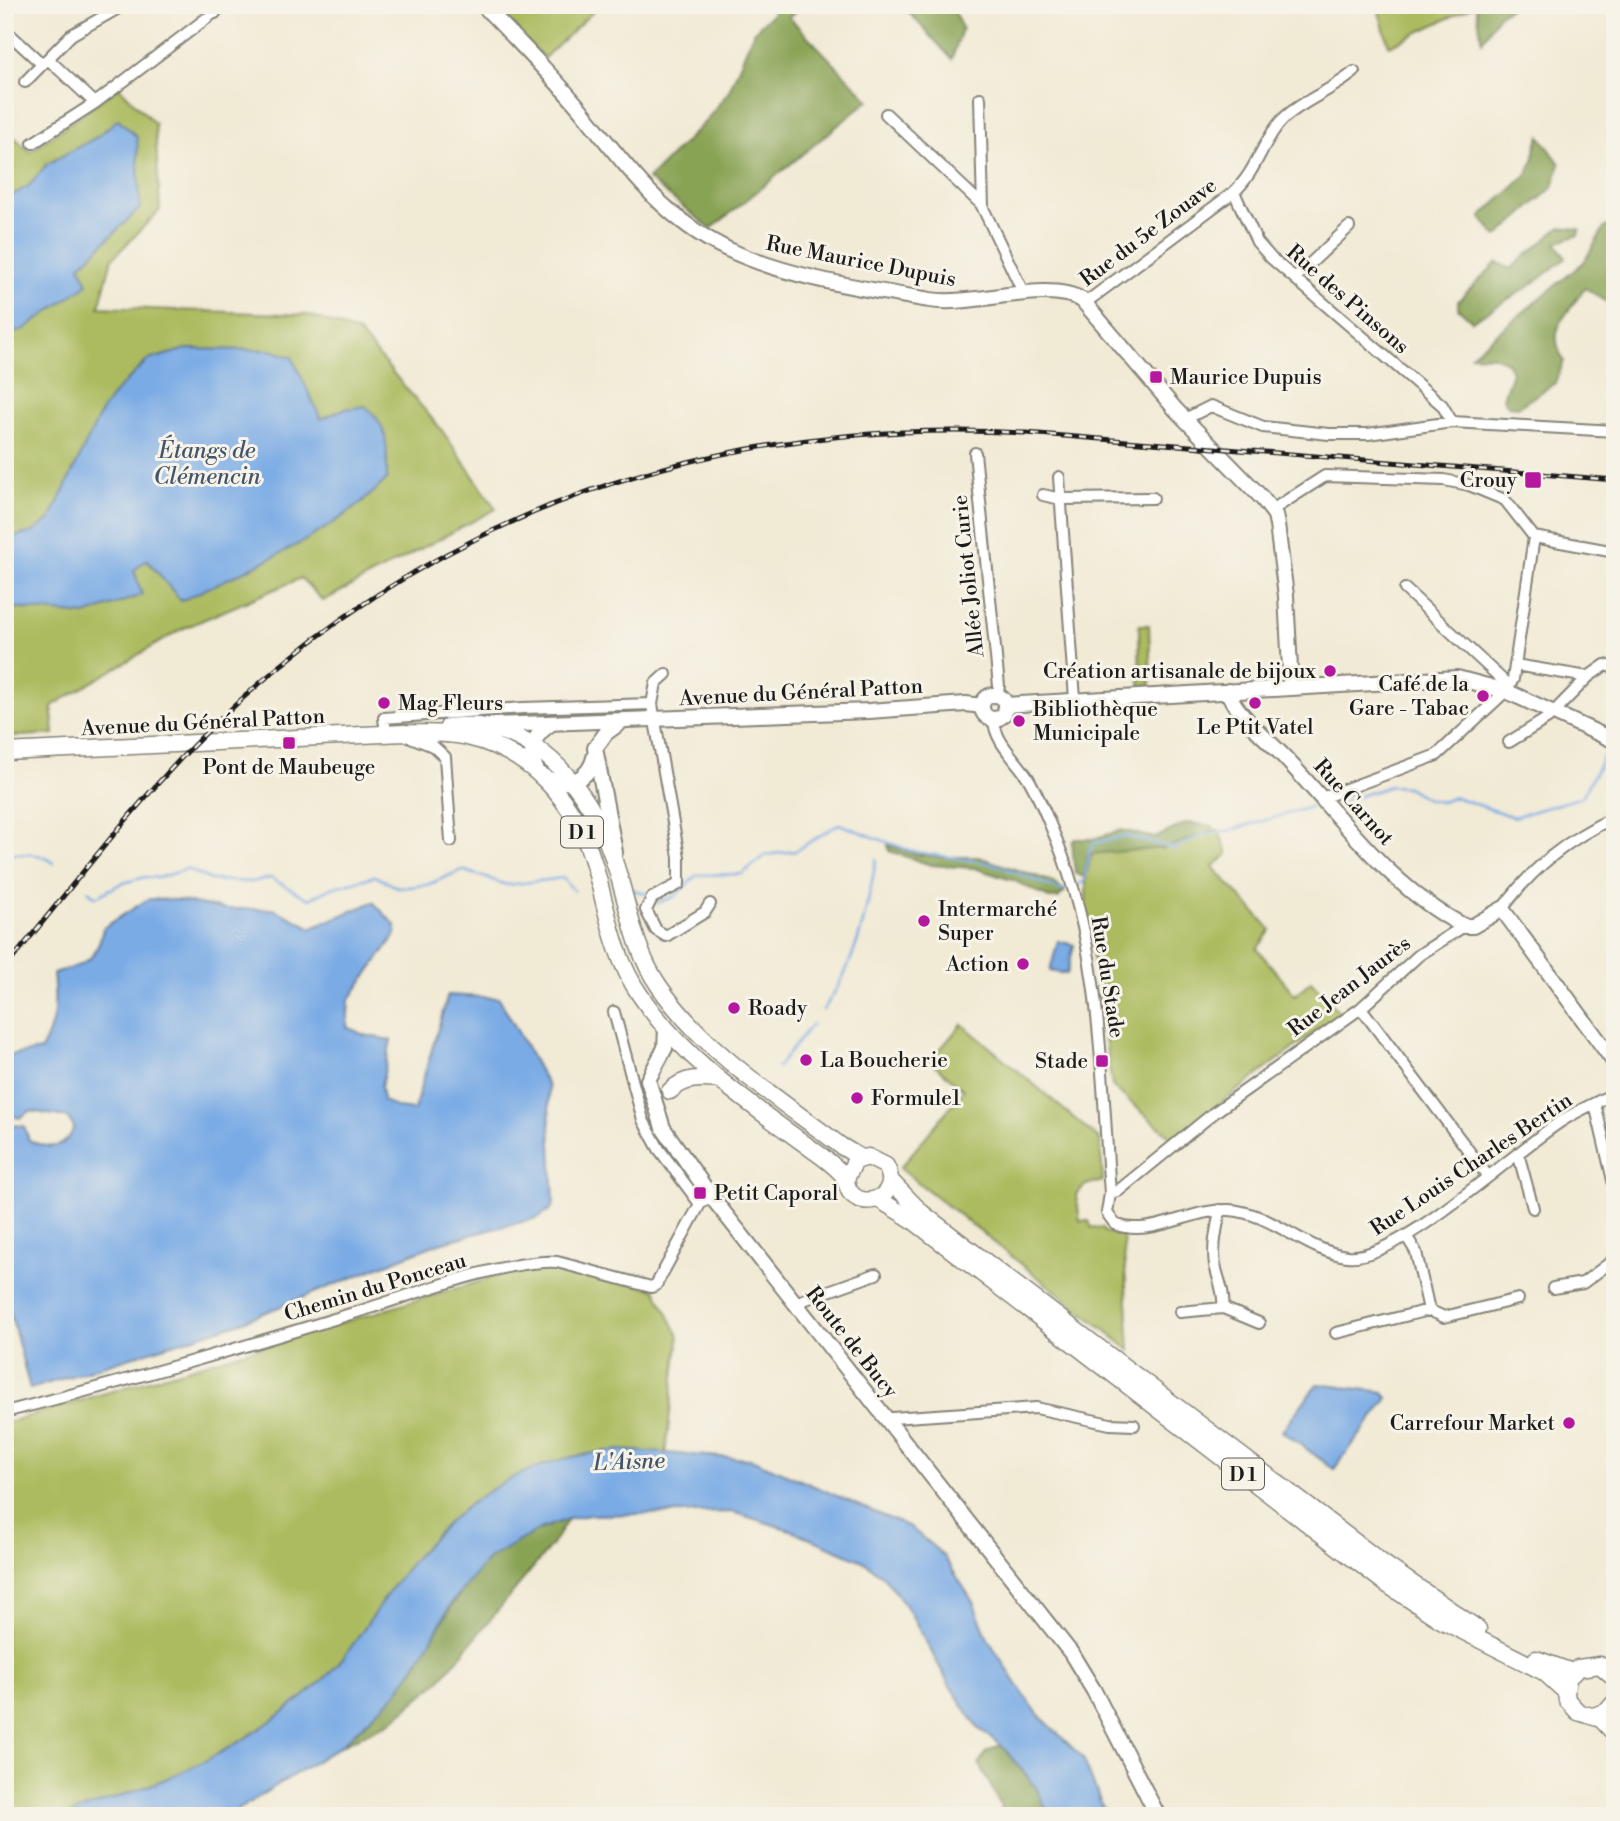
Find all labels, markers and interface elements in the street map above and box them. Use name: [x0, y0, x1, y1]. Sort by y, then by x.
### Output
street label: Rue du 5e Zouave: [1075, 173, 1222, 293]
street label: Rue Maurice Dupuis: [764, 231, 958, 293]
street label: Rue des Pinsons: [1281, 239, 1414, 360]
place label: Maurice Dupuis: [1170, 365, 1322, 391]
marker: Maurice Dupuis: [1148, 369, 1164, 385]
water label: Étangs de Clémencin: [153, 434, 262, 491]
place label: Crouy: [1460, 468, 1518, 494]
marker: Crouy: [1523, 470, 1543, 490]
street label: Allée Joliot Curie: [948, 493, 991, 659]
place label: Création artisanale de bijoux: [1043, 659, 1316, 685]
marker: Création artisanale de bijoux: [1322, 663, 1338, 679]
place label: Café de la Gare - Tabac: [1349, 672, 1469, 722]
street label: Avenue du Général Patton: [678, 674, 924, 712]
marker: Café de la Gare - Tabac: [1475, 688, 1491, 704]
place label: Mag Fleurs: [398, 691, 503, 717]
marker: Mag Fleurs: [376, 695, 392, 711]
marker: Le Ptit Vatel: [1247, 695, 1263, 711]
place label: Bibliothèque Municipale: [1032, 697, 1158, 747]
street label: Avenue du Général Patton: [80, 704, 326, 742]
marker: Bibliothèque Municipale: [1011, 713, 1027, 729]
place label: Le Ptit Vatel: [1196, 715, 1314, 741]
marker: Pont de Maubeuge: [281, 735, 297, 751]
street label: Rue Carnot: [1308, 754, 1399, 852]
place label: Pont de Maubeuge: [203, 755, 375, 781]
road number: D 1: [561, 817, 603, 848]
place label: Intermarché Super: [938, 897, 1057, 947]
marker: Intermarché Super: [916, 913, 932, 929]
street label: Rue du Stade: [1085, 915, 1129, 1040]
street label: Rue Jean Jaurès: [1283, 931, 1416, 1043]
place label: Action: [945, 952, 1009, 978]
marker: Action: [1015, 956, 1031, 972]
place label: Roady: [748, 996, 808, 1022]
marker: Roady: [726, 1000, 742, 1016]
place label: La Boucherie: [820, 1048, 948, 1074]
place label: Stade: [1035, 1049, 1088, 1075]
marker: La Boucherie: [798, 1052, 814, 1068]
marker: Stade: [1094, 1053, 1110, 1069]
place label: Formule1: [871, 1086, 961, 1112]
street label: Rue Louis Charles Bertin: [1366, 1087, 1578, 1242]
marker: Formule1: [849, 1090, 865, 1106]
place label: Petit Caporal: [714, 1181, 838, 1207]
marker: Petit Caporal: [692, 1185, 708, 1201]
street label: Chemin du Ponceau: [281, 1248, 469, 1328]
street label: Route de Bucy: [799, 1282, 903, 1404]
place label: Carrefour Market: [1390, 1411, 1556, 1437]
marker: Carrefour Market: [1561, 1415, 1577, 1431]
water label: L'Aisne: [592, 1447, 666, 1477]
road number: D 1: [1222, 1458, 1264, 1490]

